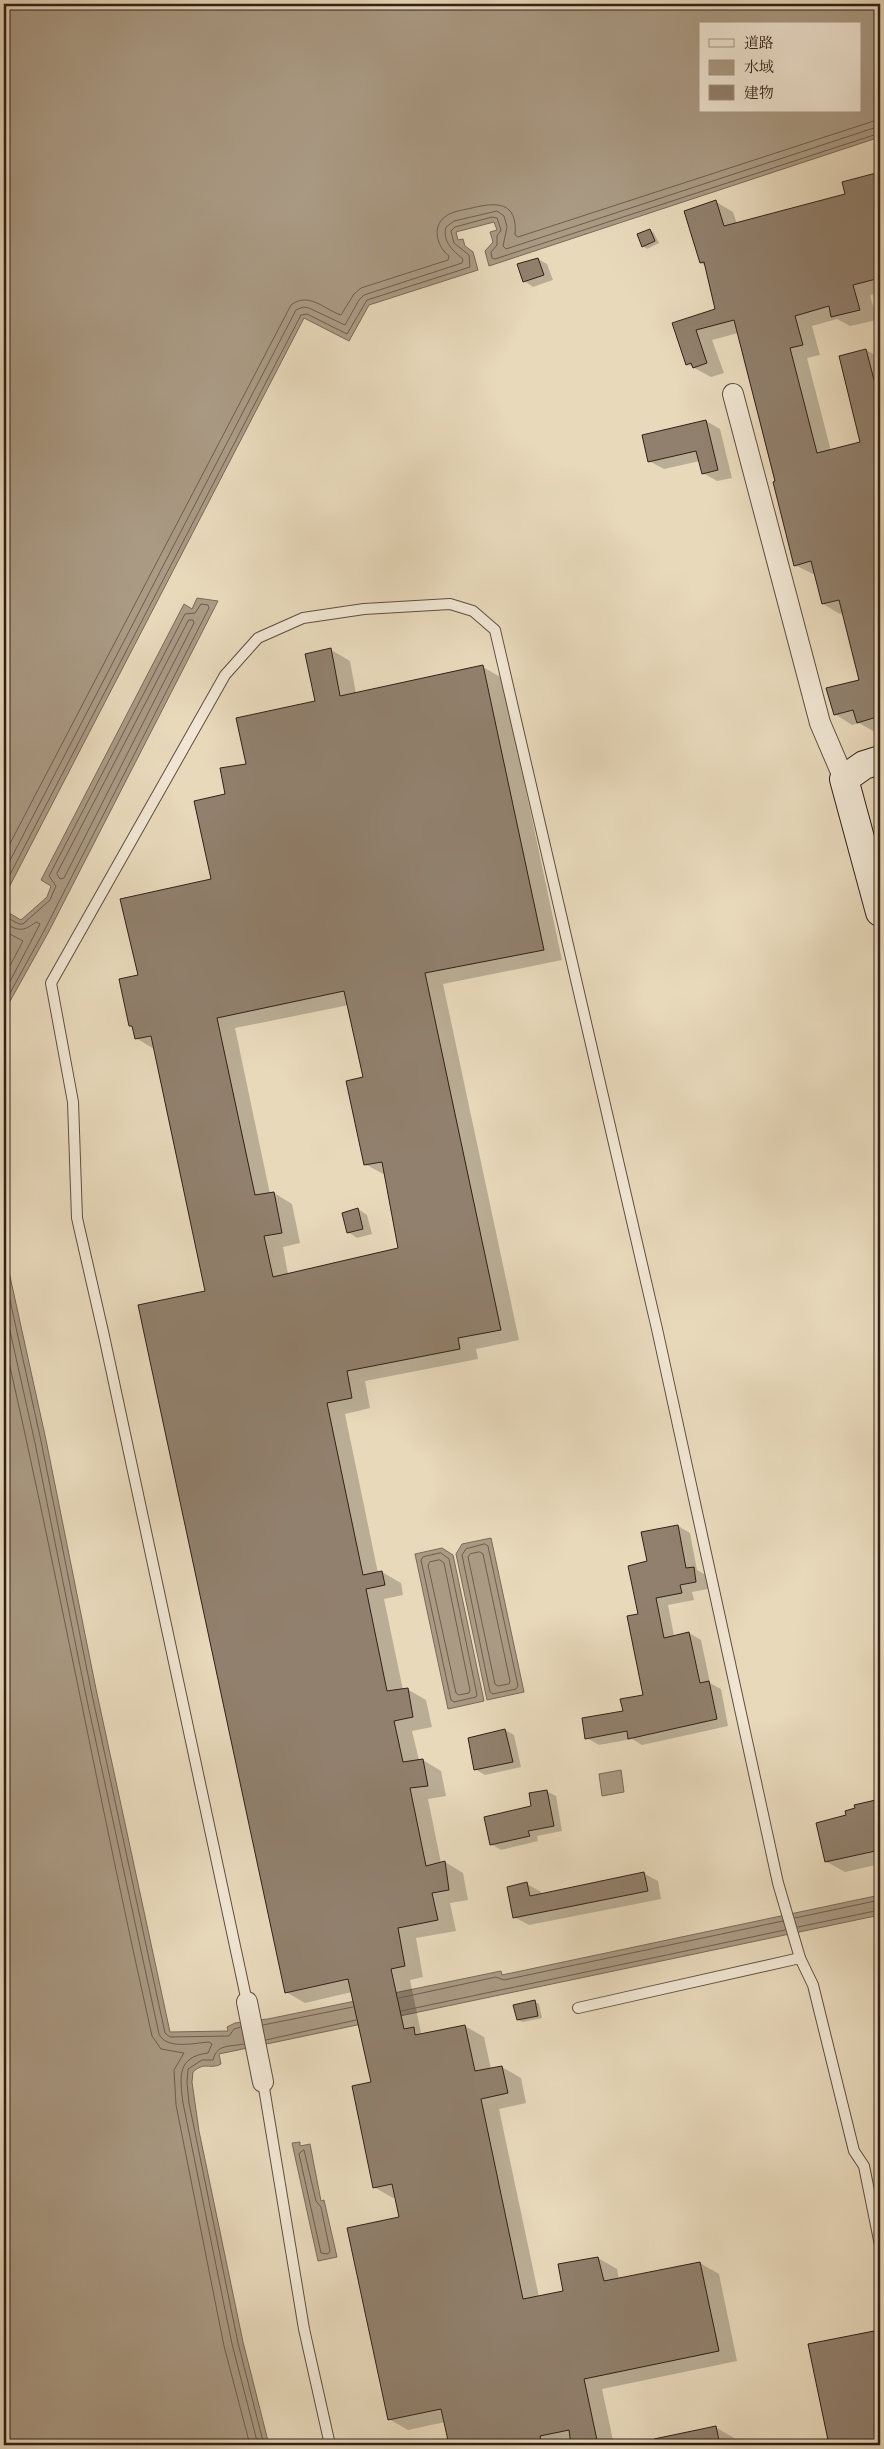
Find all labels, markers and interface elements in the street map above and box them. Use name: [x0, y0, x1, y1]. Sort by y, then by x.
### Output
legend: [699, 22, 862, 112]
text: 道路: [744, 34, 774, 53]
text: 水域: [744, 58, 774, 77]
text: 建物: [744, 84, 774, 103]

